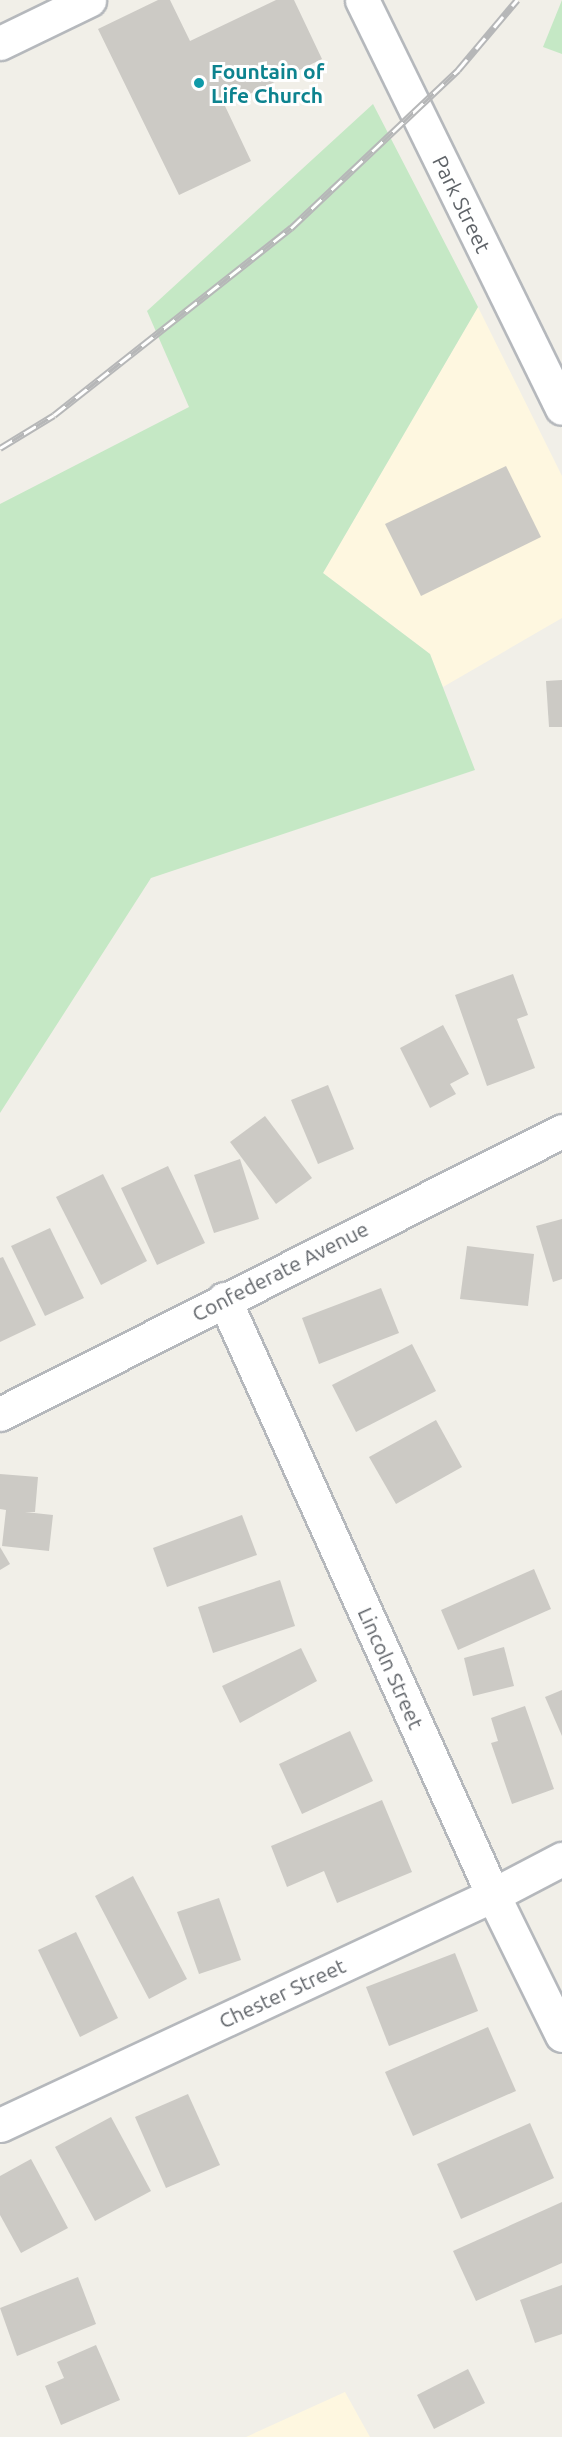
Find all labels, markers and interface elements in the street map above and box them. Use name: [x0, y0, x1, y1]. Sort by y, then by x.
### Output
place label: Fountain of Life Church: [211, 58, 324, 108]
marker: Fountain of Life Church: [192, 76, 206, 90]
street label: Park Street: [428, 151, 496, 257]
street label: Confederate Avenue: [188, 1216, 372, 1326]
street label: Lincoln Street: [353, 1603, 429, 1733]
street label: Chester Street: [215, 1953, 349, 2033]

